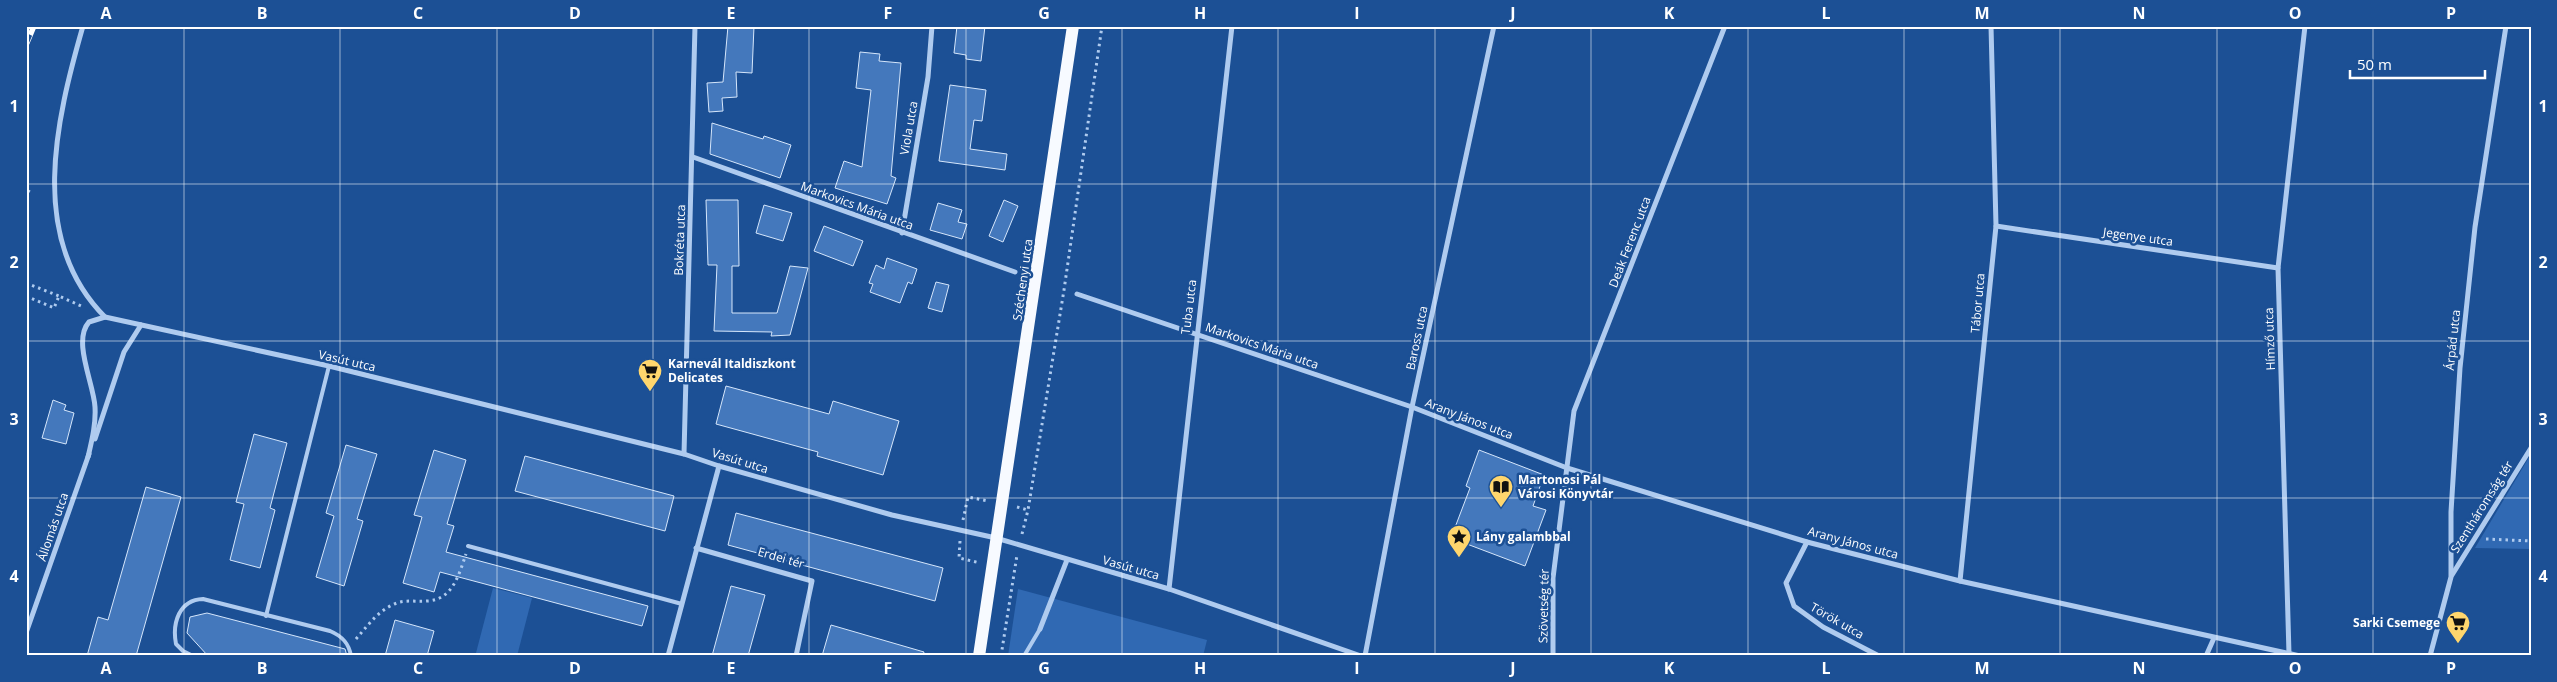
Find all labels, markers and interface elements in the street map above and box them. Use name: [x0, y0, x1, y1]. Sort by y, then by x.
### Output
text: A: [100, 2, 112, 24]
text: B: [257, 2, 267, 24]
text: C: [413, 2, 423, 24]
text: D: [569, 2, 581, 24]
text: E: [727, 2, 736, 24]
text: F: [884, 2, 892, 24]
text: G: [1038, 2, 1050, 24]
text: H: [1194, 2, 1206, 24]
text: I: [1354, 2, 1360, 24]
text: J: [1508, 2, 1516, 24]
text: K: [1664, 2, 1675, 24]
text: L: [1821, 2, 1831, 24]
text: M: [1974, 2, 1990, 24]
text: N: [2132, 2, 2146, 24]
text: O: [2289, 2, 2301, 24]
text: P: [2446, 2, 2456, 24]
scale bar: [2350, 48, 2484, 80]
text: 50 m: [2357, 54, 2392, 74]
text: 1: [9, 95, 19, 117]
text: 1: [2538, 95, 2548, 117]
street label: Viola utca: [895, 100, 922, 156]
street label: Markovics Mária utca: [798, 177, 916, 234]
street label: Deák Ferenc utca: [1604, 194, 1655, 290]
street label: Bokréta utca: [670, 204, 689, 276]
street label: Jegenye utca: [2101, 223, 2174, 250]
street label: Széchenyi utca: [1008, 238, 1037, 322]
text: 2: [9, 251, 19, 273]
text: 2: [2538, 251, 2548, 273]
street label: Tábor utca: [1966, 272, 1989, 334]
street label: Tuba utca: [1177, 279, 1200, 335]
street label: Baross utca: [1401, 304, 1432, 372]
street label: Hímző utca: [2260, 307, 2279, 371]
street label: Árpád utca: [2441, 309, 2464, 371]
street label: Markovics Mária utca: [1203, 318, 1321, 373]
street label: Vasút utca: [317, 346, 377, 375]
place label: Karnevál Italdiszkont Delicates: [668, 355, 796, 386]
supermarket icon: Karnevál Italdiszkont Delicates: [637, 358, 663, 392]
street label: Arany János utca: [1423, 394, 1516, 443]
text: 3: [9, 408, 19, 430]
text: 3: [2538, 408, 2548, 430]
street label: Vasút utca: [710, 444, 771, 477]
street label: Szentháromság tér: [2446, 457, 2517, 556]
place label: Martonosi Pál Városi Könyvtár: [1518, 471, 1614, 502]
library icon: Martonosi Pál Városi Könyvtár: [1488, 474, 1514, 508]
street label: Állomás utca: [33, 490, 72, 563]
street label: Arany János utca: [1806, 522, 1900, 563]
place icon: Lány galambbal: [1446, 524, 1472, 558]
place label: Lány galambbal: [1476, 528, 1571, 545]
street label: Erdei tér: [756, 543, 807, 572]
street label: Vasút utca: [1101, 551, 1162, 584]
text: 4: [9, 565, 19, 587]
text: 4: [2538, 565, 2548, 587]
street label: Szövetség tér: [1534, 569, 1553, 643]
street label: Török utca: [1807, 598, 1867, 643]
supermarket icon: Sarki Csemege: [2445, 610, 2471, 644]
place label: Sarki Csemege: [2353, 614, 2440, 631]
text: A: [100, 657, 112, 679]
text: B: [257, 657, 267, 679]
text: C: [413, 657, 423, 679]
text: D: [569, 657, 581, 679]
text: E: [727, 657, 736, 679]
text: F: [884, 657, 892, 679]
text: G: [1038, 657, 1050, 679]
text: H: [1194, 657, 1206, 679]
text: I: [1354, 657, 1360, 679]
text: J: [1508, 657, 1516, 679]
text: K: [1664, 657, 1675, 679]
text: L: [1821, 657, 1831, 679]
text: M: [1974, 657, 1990, 679]
text: N: [2132, 657, 2146, 679]
text: O: [2289, 657, 2301, 679]
text: P: [2446, 657, 2456, 679]

